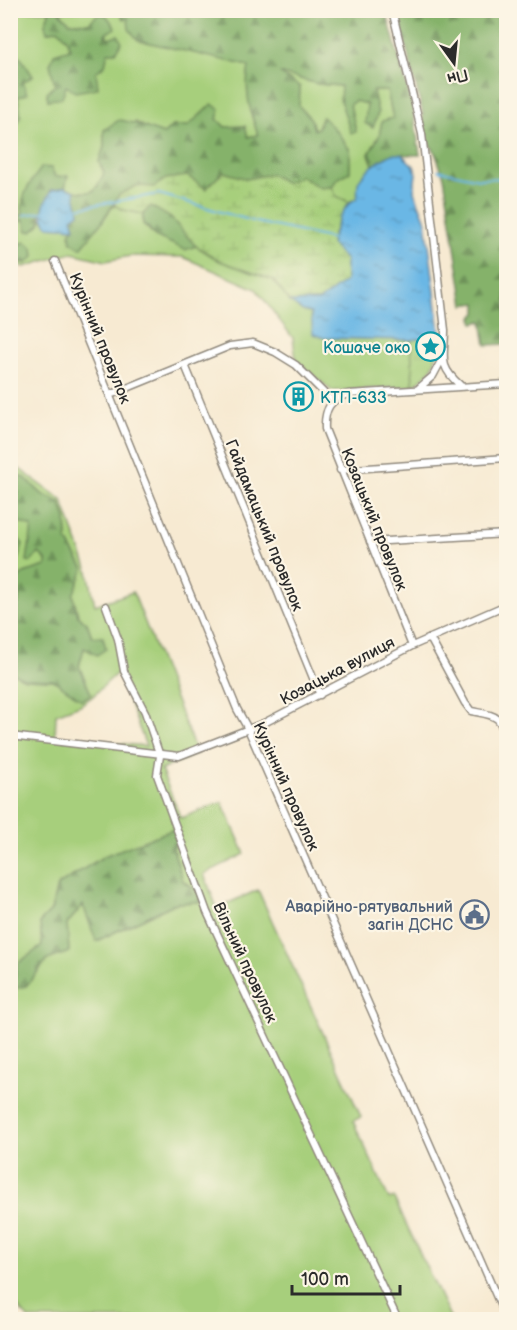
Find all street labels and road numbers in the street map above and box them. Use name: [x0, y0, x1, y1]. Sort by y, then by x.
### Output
street label: Курінний провулок: [65, 270, 135, 407]
street label: Гайдамацький провулок: [220, 437, 307, 614]
street label: Козацький провулок: [336, 445, 411, 594]
street label: Козацька вулиця: [277, 633, 398, 710]
street label: Курінний провулок: [249, 719, 323, 855]
street label: Вільний провулок: [208, 899, 281, 1026]

